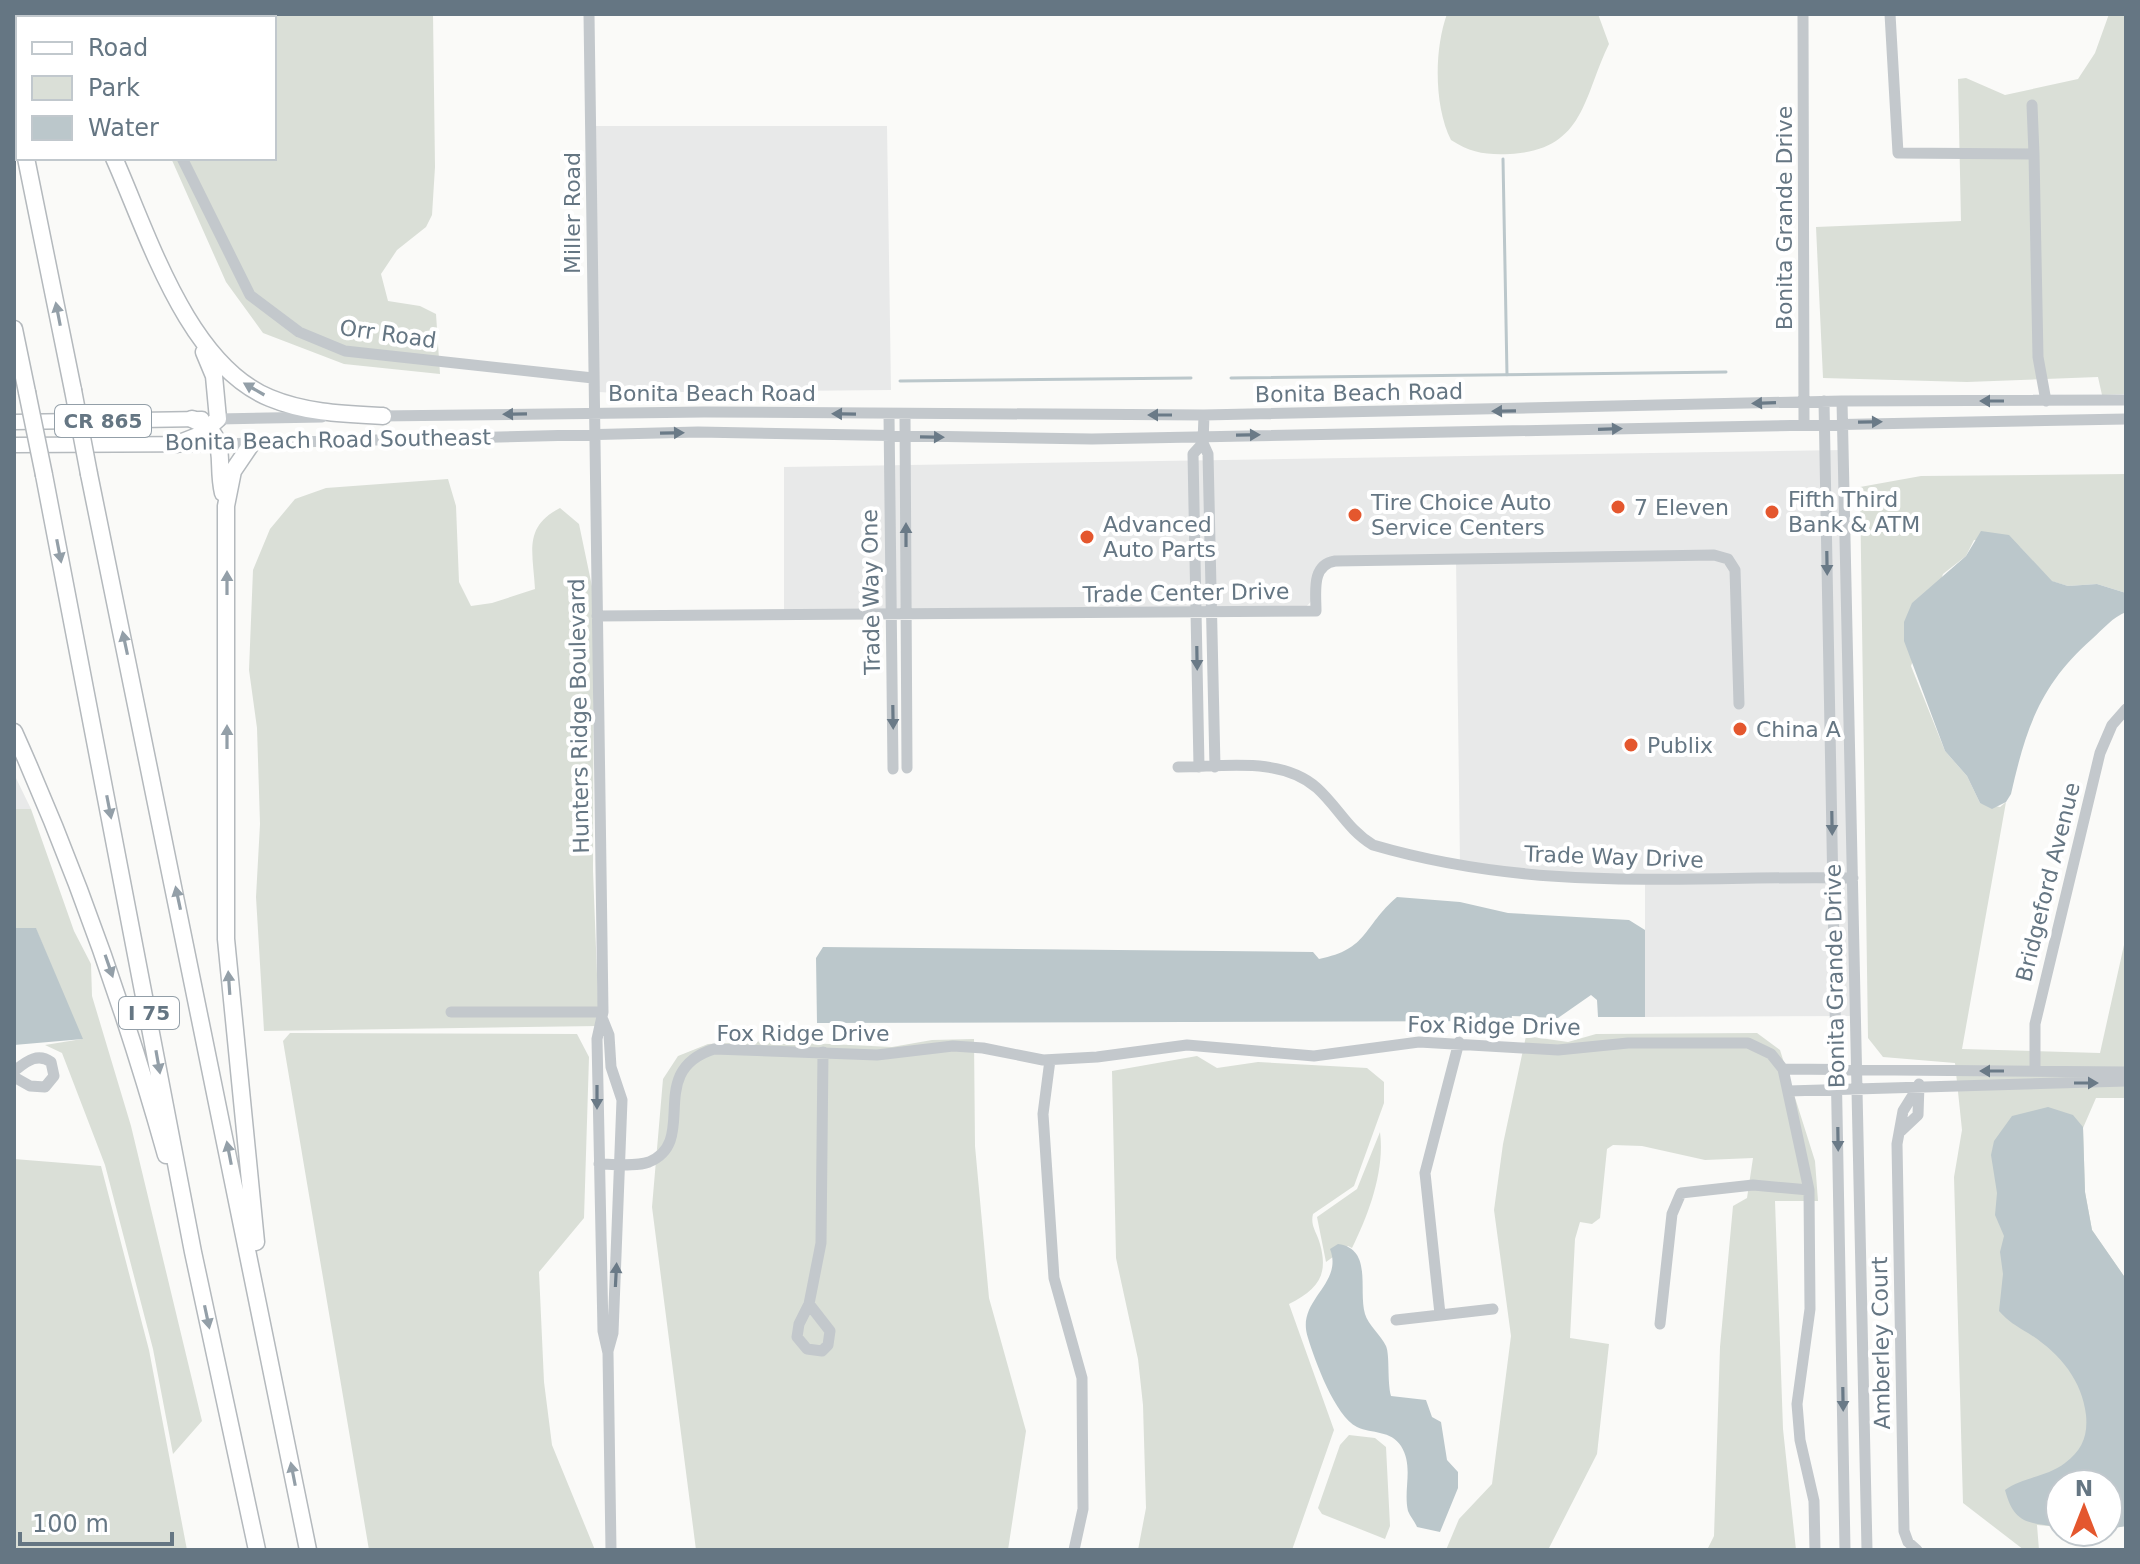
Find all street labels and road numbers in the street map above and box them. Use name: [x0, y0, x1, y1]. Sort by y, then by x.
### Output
street label: Bonita Grande Drive: [1772, 106, 1797, 330]
street label: Miller Road: [560, 152, 585, 274]
street label: Orr Road: [338, 315, 438, 353]
street label: Bonita Beach Road: [1255, 379, 1463, 407]
street label: Bonita Beach Road: [608, 381, 816, 406]
road number: CR 865: [55, 405, 151, 437]
street label: Bonita Beach Road Southeast: [165, 425, 492, 455]
street label: Trade Way One: [857, 509, 885, 676]
street label: Hunters Ridge Boulevard: [564, 578, 594, 854]
street label: Trade Center Drive: [1081, 579, 1290, 607]
street label: Bridgeford Avenue: [2011, 780, 2085, 984]
street label: Trade Way Drive: [1523, 841, 1704, 873]
street label: Bonita Grande Drive: [1821, 864, 1849, 1088]
road number: I 75: [119, 997, 179, 1029]
street label: Fox Ridge Drive: [1407, 1012, 1581, 1040]
street label: Fox Ridge Drive: [716, 1021, 890, 1046]
street label: Amberley Court: [1867, 1256, 1895, 1430]

